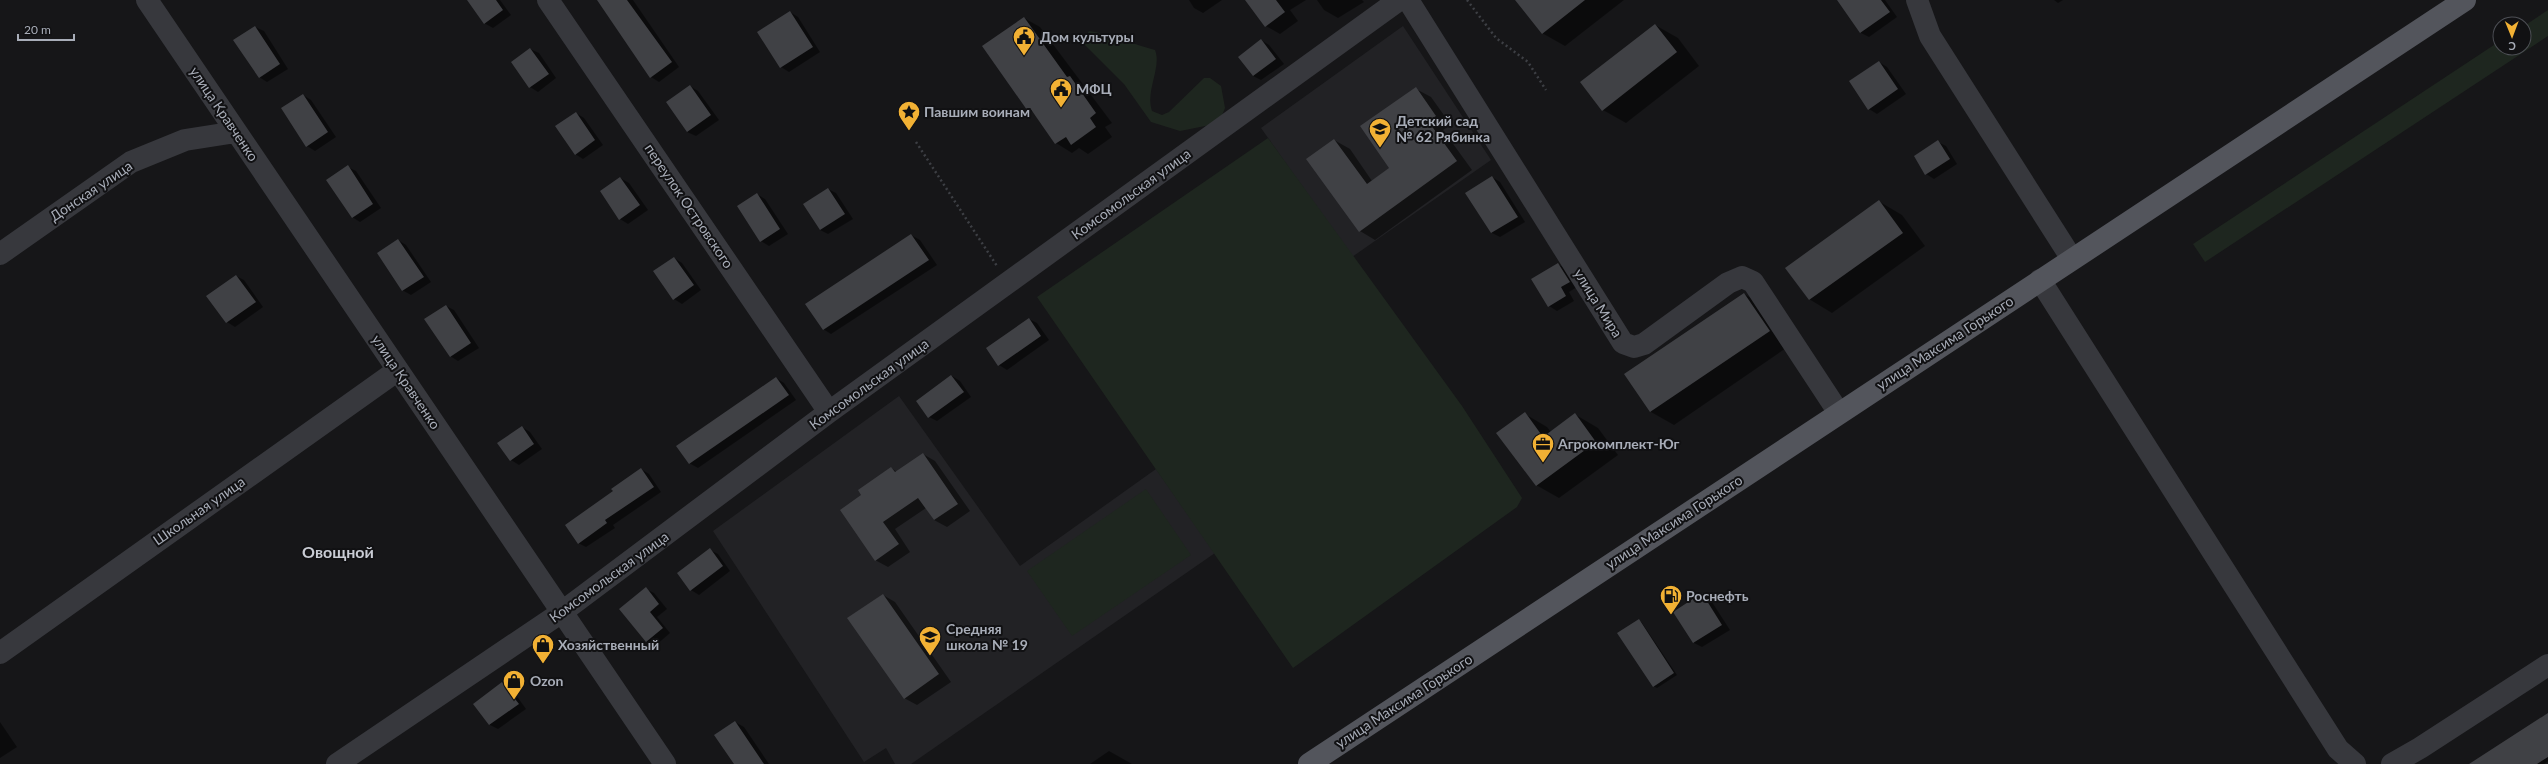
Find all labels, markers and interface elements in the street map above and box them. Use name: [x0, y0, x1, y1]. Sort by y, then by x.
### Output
scale bar: [18, 16, 74, 42]
north arrow: [2492, 16, 2532, 56]
text: 20 m: [24, 22, 51, 37]
public building icon: Дом культуры: [1011, 24, 1037, 57]
place label: Дом культуры: [1040, 28, 1134, 45]
text: С: [2508, 40, 2516, 53]
street label: улица Кравченко: [187, 63, 262, 164]
public building icon: МФЦ: [1048, 76, 1074, 109]
place label: МФЦ: [1076, 80, 1112, 97]
place icon: Павшим воинам: [896, 99, 922, 132]
place label: Павшим воинам: [924, 103, 1030, 120]
place label: Детский сад № 62 Рябинка: [1396, 112, 1490, 145]
school or university icon: Детский сад № 62 Рябинка: [1367, 116, 1393, 149]
street label: переулок Островского: [641, 140, 737, 271]
street label: Комсомольская улица: [1068, 145, 1194, 243]
street label: Донская улица: [46, 157, 135, 224]
street label: улица Мира: [1571, 265, 1626, 340]
street label: улица Максима Горького: [1873, 292, 2016, 393]
street label: улица Кравченко: [369, 331, 444, 432]
street label: Комсомольская улица: [806, 335, 932, 433]
office icon: Агрокомплект-Юг: [1530, 431, 1556, 464]
place label: Агрокомплект-Юг: [1557, 435, 1679, 452]
street label: улица Максима Горького: [1602, 471, 1745, 572]
street label: Школьная улица: [150, 473, 248, 549]
street label: Комсомольская улица: [546, 528, 672, 626]
district label: Овощной: [302, 542, 374, 561]
fuel station icon: Роснефть: [1658, 583, 1684, 616]
place label: Роснефть: [1686, 587, 1749, 604]
place label: Средняя школа № 19: [946, 620, 1028, 653]
school or university icon: Средняя школа № 19: [917, 624, 943, 657]
shop icon: Хозяйственный: [530, 632, 556, 665]
place label: Хозяйственный: [558, 636, 659, 653]
street label: улица Максима Горького: [1332, 650, 1475, 751]
shop icon: Ozon: [501, 668, 527, 701]
place label: Ozon: [530, 672, 564, 689]

